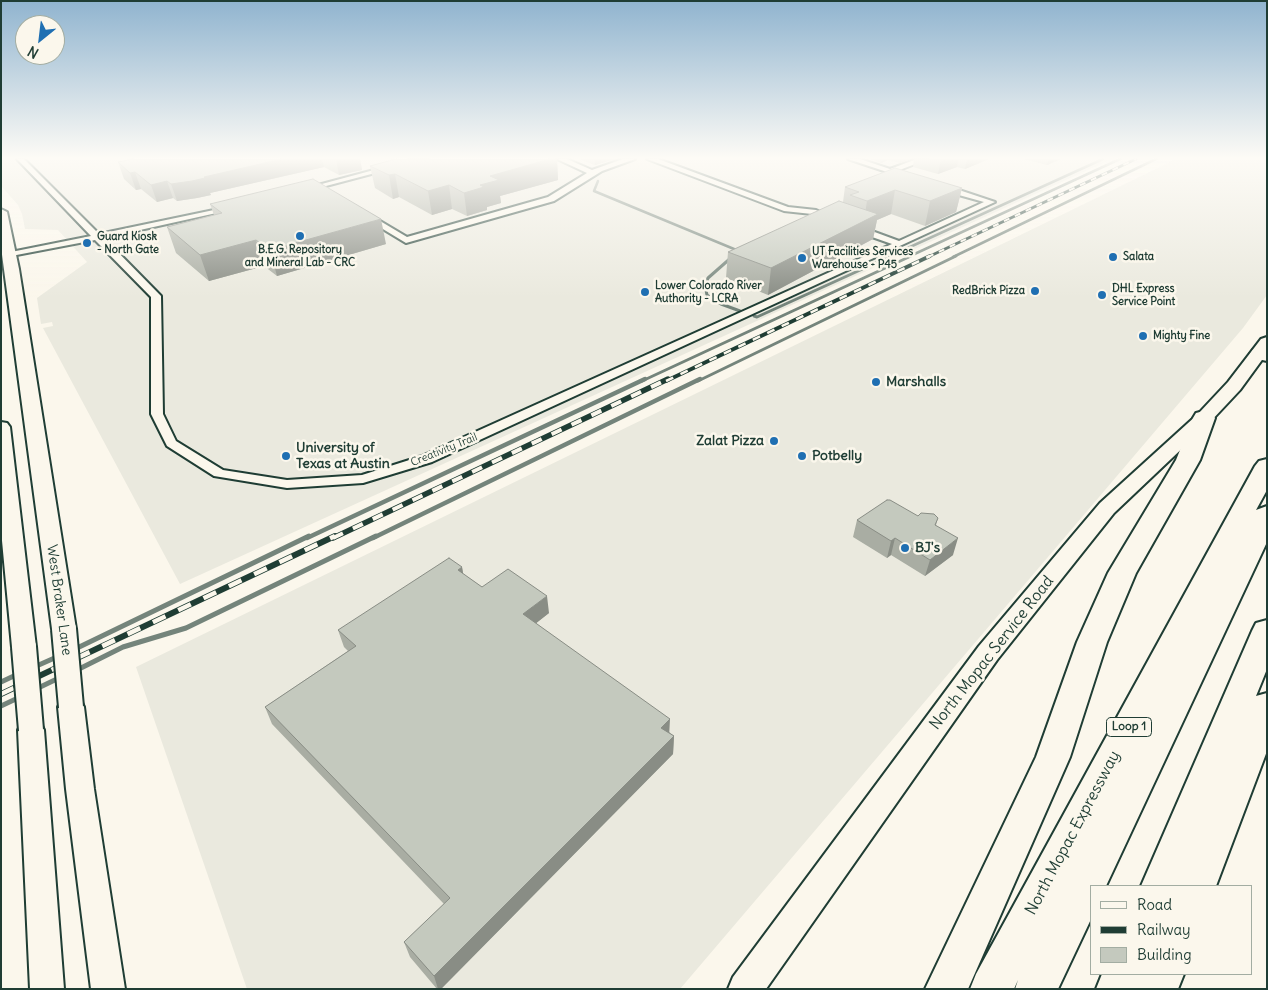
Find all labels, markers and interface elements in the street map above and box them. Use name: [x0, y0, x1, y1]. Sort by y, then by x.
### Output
north arrow: [15, 15, 65, 65]
text: N: [25, 42, 42, 62]
place label: Guard Kiosk - North Gate: [97, 230, 159, 256]
marker: B.E.G. Repository and Mineral Lab - CRC: [294, 230, 306, 242]
marker: Guard Kiosk - North Gate: [81, 237, 93, 249]
place label: B.E.G. Repository and Mineral Lab - CRC: [245, 243, 355, 269]
place label: UT Facilities Services Warehouse - P45: [812, 245, 913, 271]
place label: Salata: [1123, 250, 1154, 264]
marker: Salata: [1107, 251, 1119, 263]
marker: UT Facilities Services Warehouse - P45: [796, 252, 808, 264]
place label: Lower Colorado River Authority - LCRA: [655, 279, 762, 305]
place label: DHL Express Service Point: [1112, 282, 1175, 308]
place label: RedBrick Pizza: [952, 284, 1025, 298]
marker: RedBrick Pizza: [1029, 285, 1041, 297]
marker: Lower Colorado River Authority - LCRA: [639, 286, 651, 298]
marker: DHL Express Service Point: [1096, 289, 1108, 301]
place label: Mighty Fine: [1153, 329, 1210, 343]
marker: Mighty Fine: [1137, 330, 1149, 342]
place label: Marshalls: [886, 374, 946, 390]
marker: Marshalls: [870, 376, 882, 388]
street label: Creativity Trail: [409, 431, 479, 469]
place label: Zalat Pizza: [696, 433, 764, 449]
marker: Zalat Pizza: [768, 435, 780, 447]
place label: University of Texas at Austin: [296, 440, 390, 472]
place label: Potbelly: [812, 448, 862, 464]
marker: University of Texas at Austin: [280, 450, 292, 462]
marker: Potbelly: [796, 450, 808, 462]
place label: BJ's: [915, 540, 940, 556]
marker: BJ's: [899, 542, 911, 554]
street label: West Braker Lane: [43, 544, 75, 656]
street label: North Mopac Service Road: [926, 572, 1058, 734]
road number: Loop 1: [1106, 718, 1152, 736]
street label: North Mopac Expressway: [1022, 748, 1124, 918]
legend: [1090, 885, 1253, 975]
text: Road: [1137, 895, 1172, 914]
text: Railway: [1137, 920, 1191, 939]
text: Building: [1137, 945, 1192, 964]

